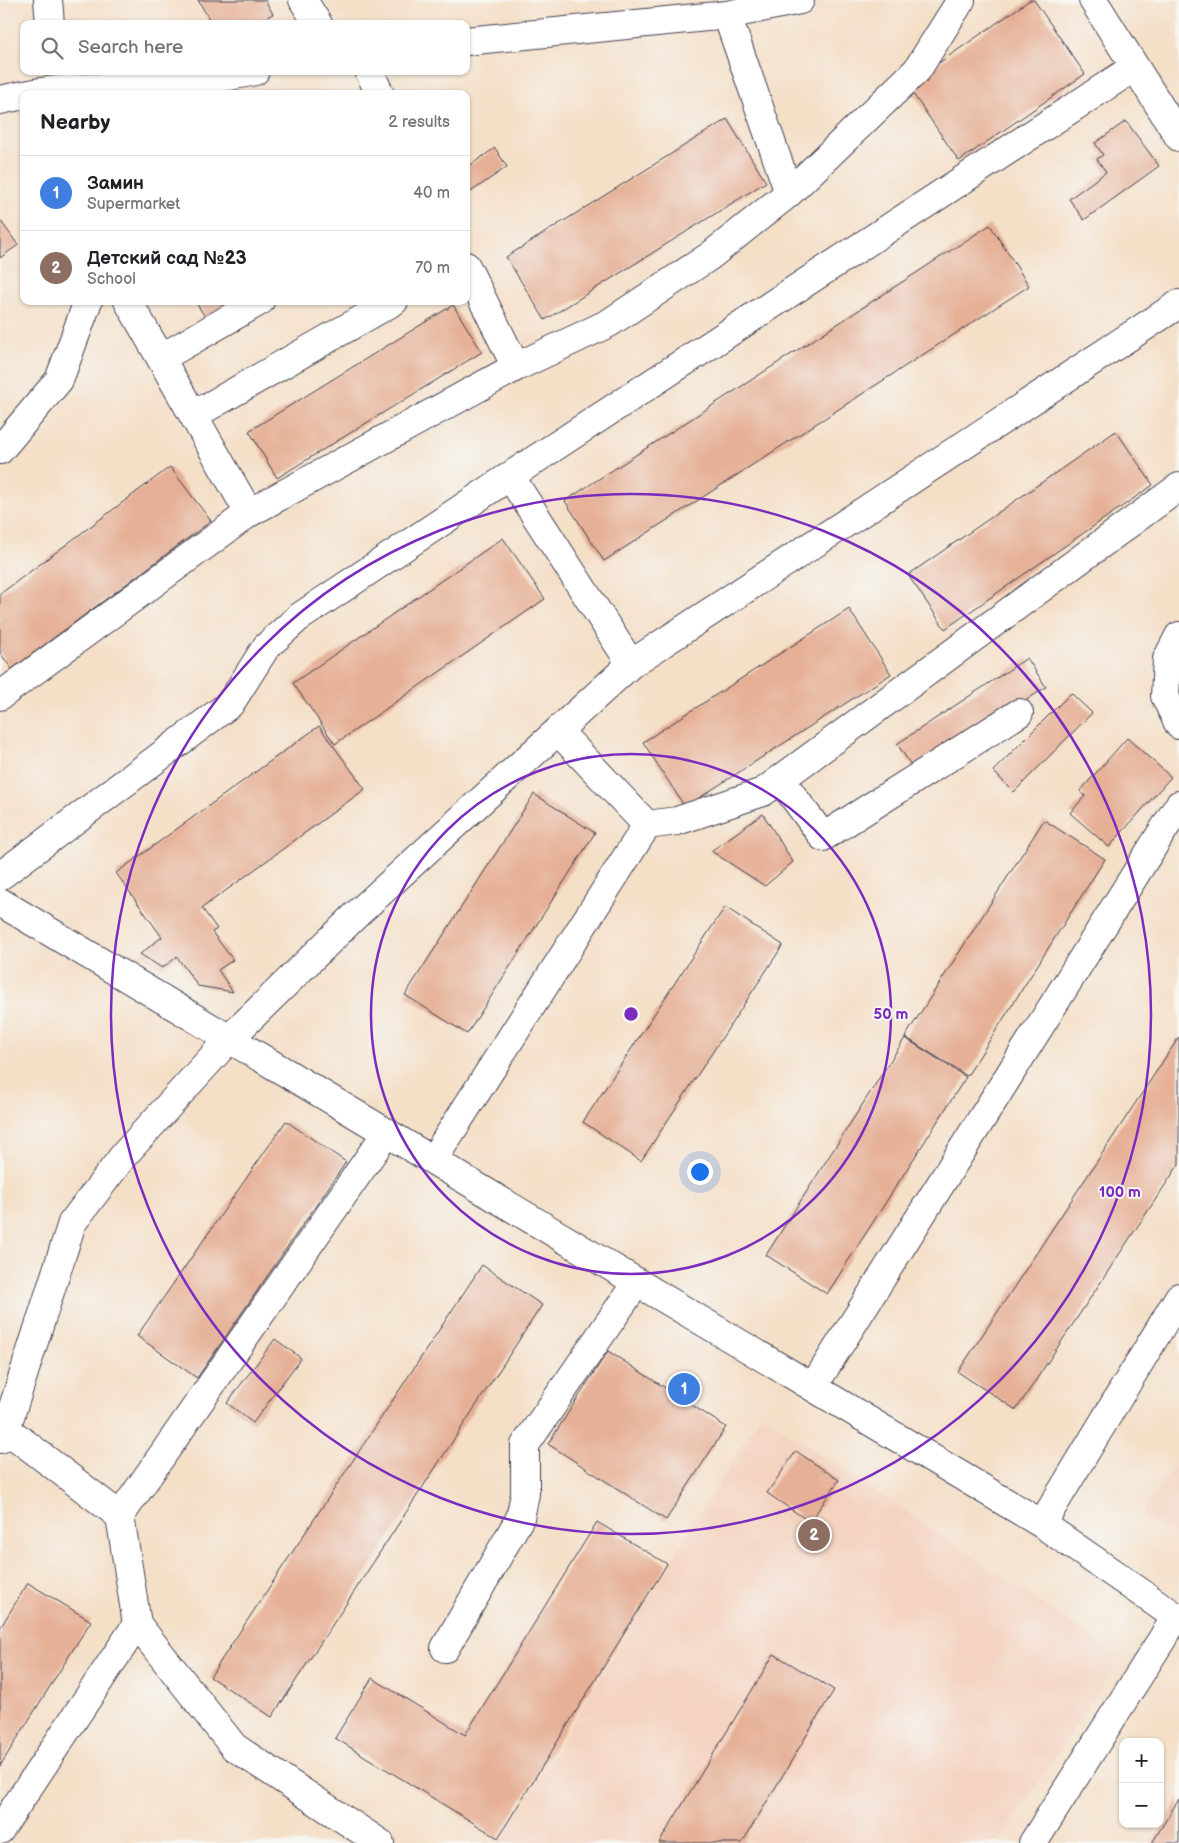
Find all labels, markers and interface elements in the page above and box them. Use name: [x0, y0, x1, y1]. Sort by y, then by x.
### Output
search box: [20, 20, 470, 75]
icon: search: [38, 34, 66, 62]
text: Search here: [78, 36, 183, 59]
text: Nearby: [40, 110, 110, 135]
text: 2 results: [388, 113, 450, 132]
text: Замин: [87, 172, 144, 195]
text: 1: [53, 184, 59, 203]
text: 40 m: [413, 184, 450, 203]
text: Supermarket: [87, 195, 180, 214]
text: Детский сад №23: [87, 247, 247, 270]
text: 2: [51, 259, 61, 278]
text: 70 m: [415, 259, 450, 278]
text: School: [87, 270, 136, 289]
centre of rings: [622, 1005, 640, 1023]
text: 50 m: [874, 1005, 909, 1024]
your location: [687, 1159, 713, 1185]
text: 100 m: [1099, 1183, 1141, 1202]
pin: 1: [668, 1370, 700, 1408]
pin: 2: [798, 1516, 830, 1554]
map controls: [1119, 1738, 1164, 1828]
button: +: [1119, 1738, 1164, 1783]
button: −: [1119, 1783, 1164, 1828]

